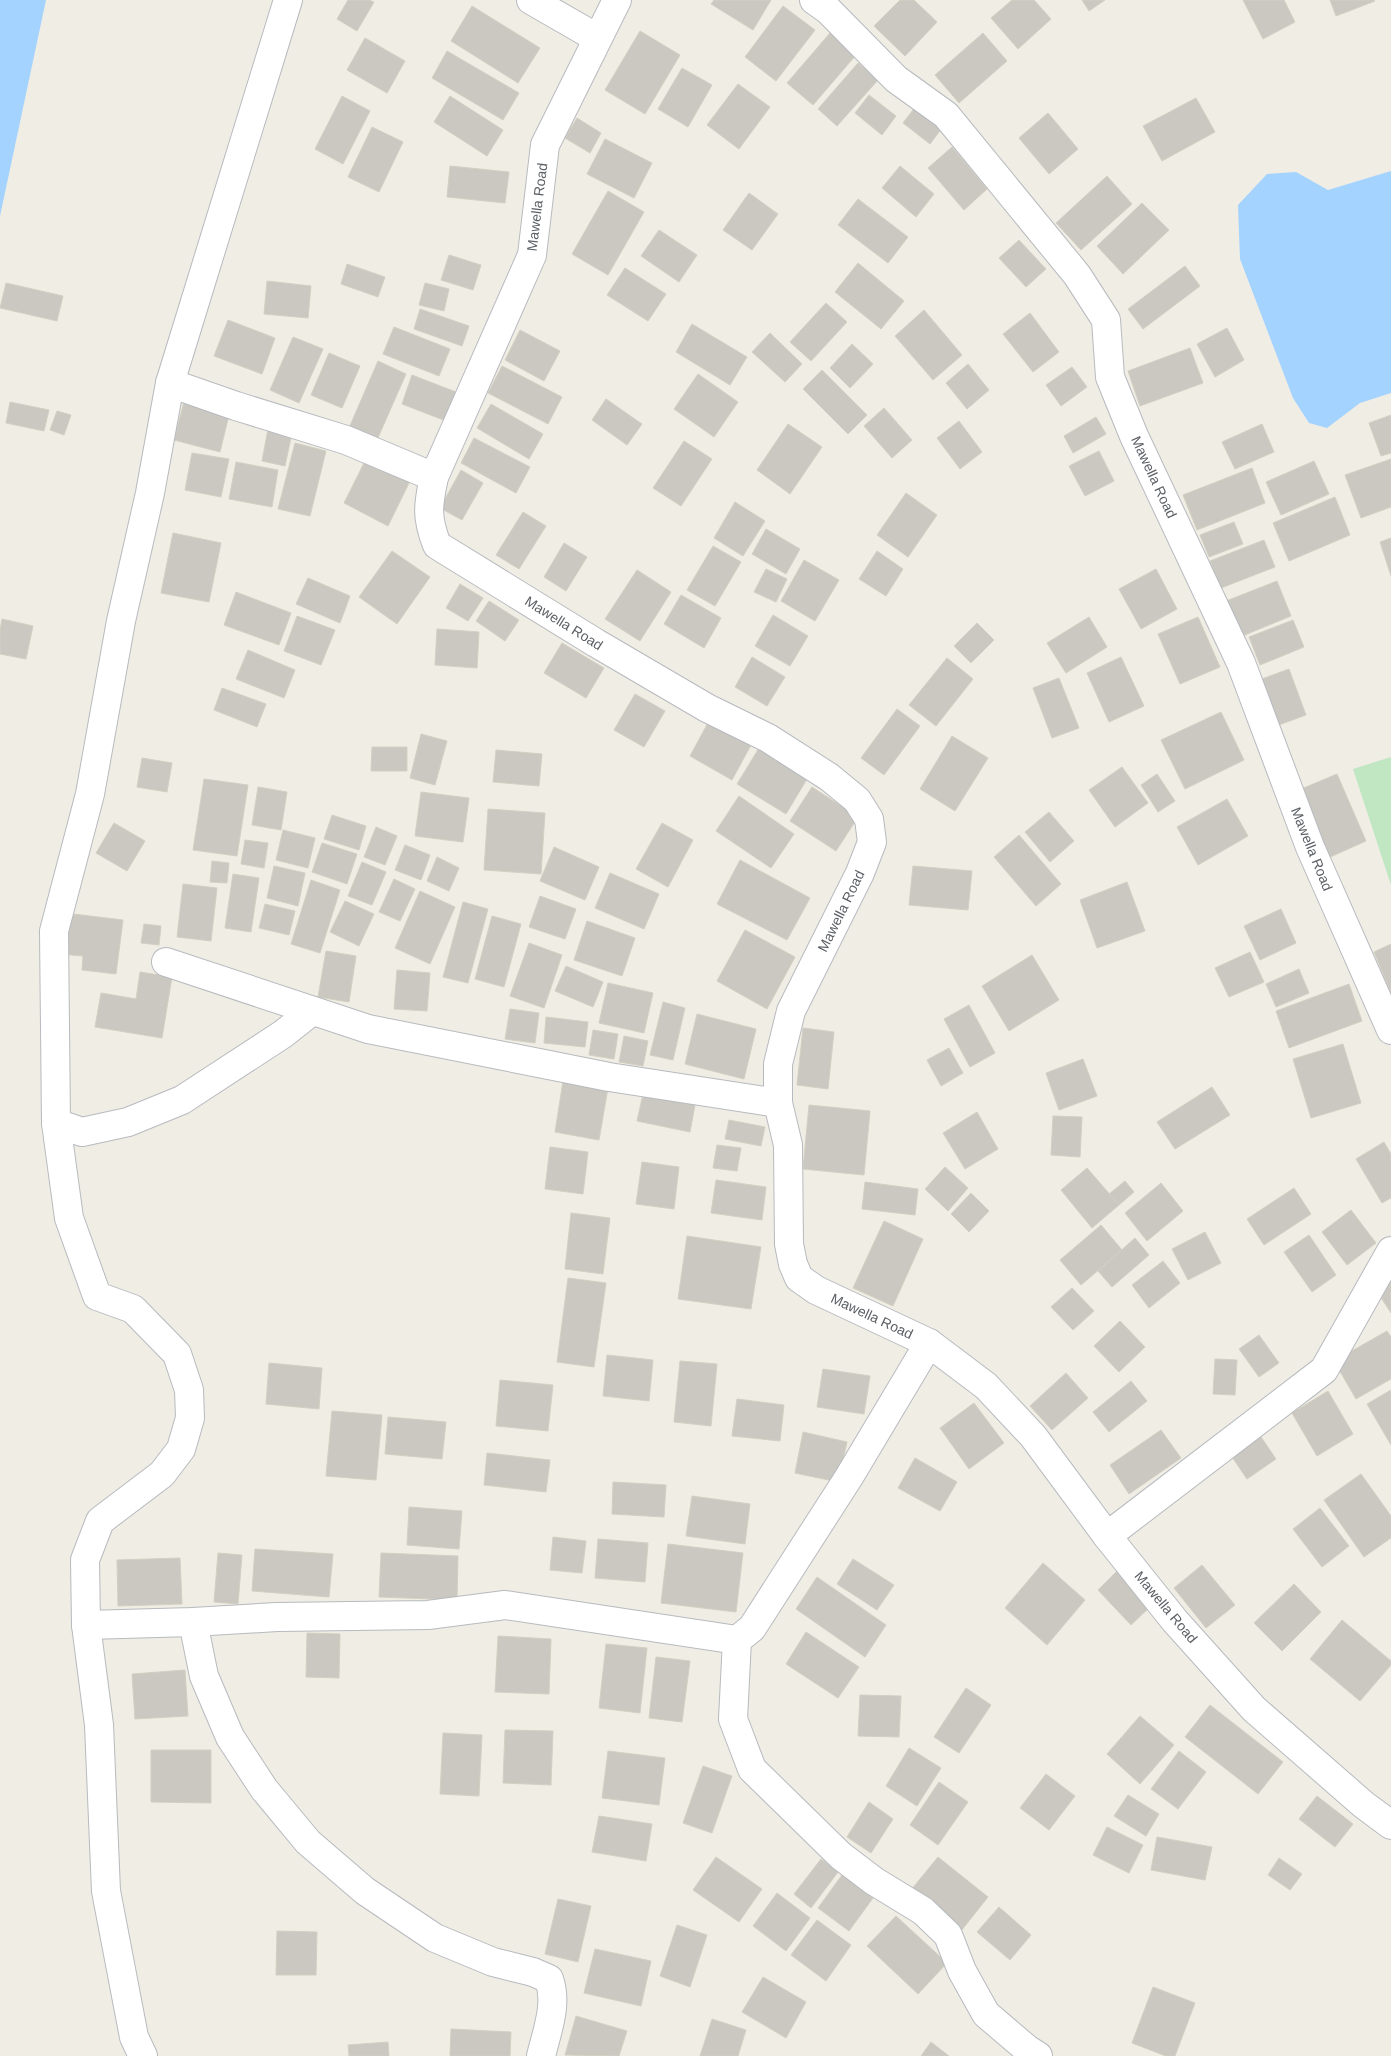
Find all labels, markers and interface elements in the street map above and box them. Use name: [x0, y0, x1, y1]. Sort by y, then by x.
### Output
street label: Mawella Road: [524, 162, 550, 252]
street label: Mawella Road: [1128, 433, 1180, 521]
street label: Mawella Road: [522, 593, 606, 653]
street label: Mawella Road: [1288, 805, 1336, 893]
street label: Mawella Road: [814, 868, 868, 954]
street label: Mawella Road: [828, 1290, 916, 1342]
street label: Mawella Road: [1131, 1568, 1201, 1646]

